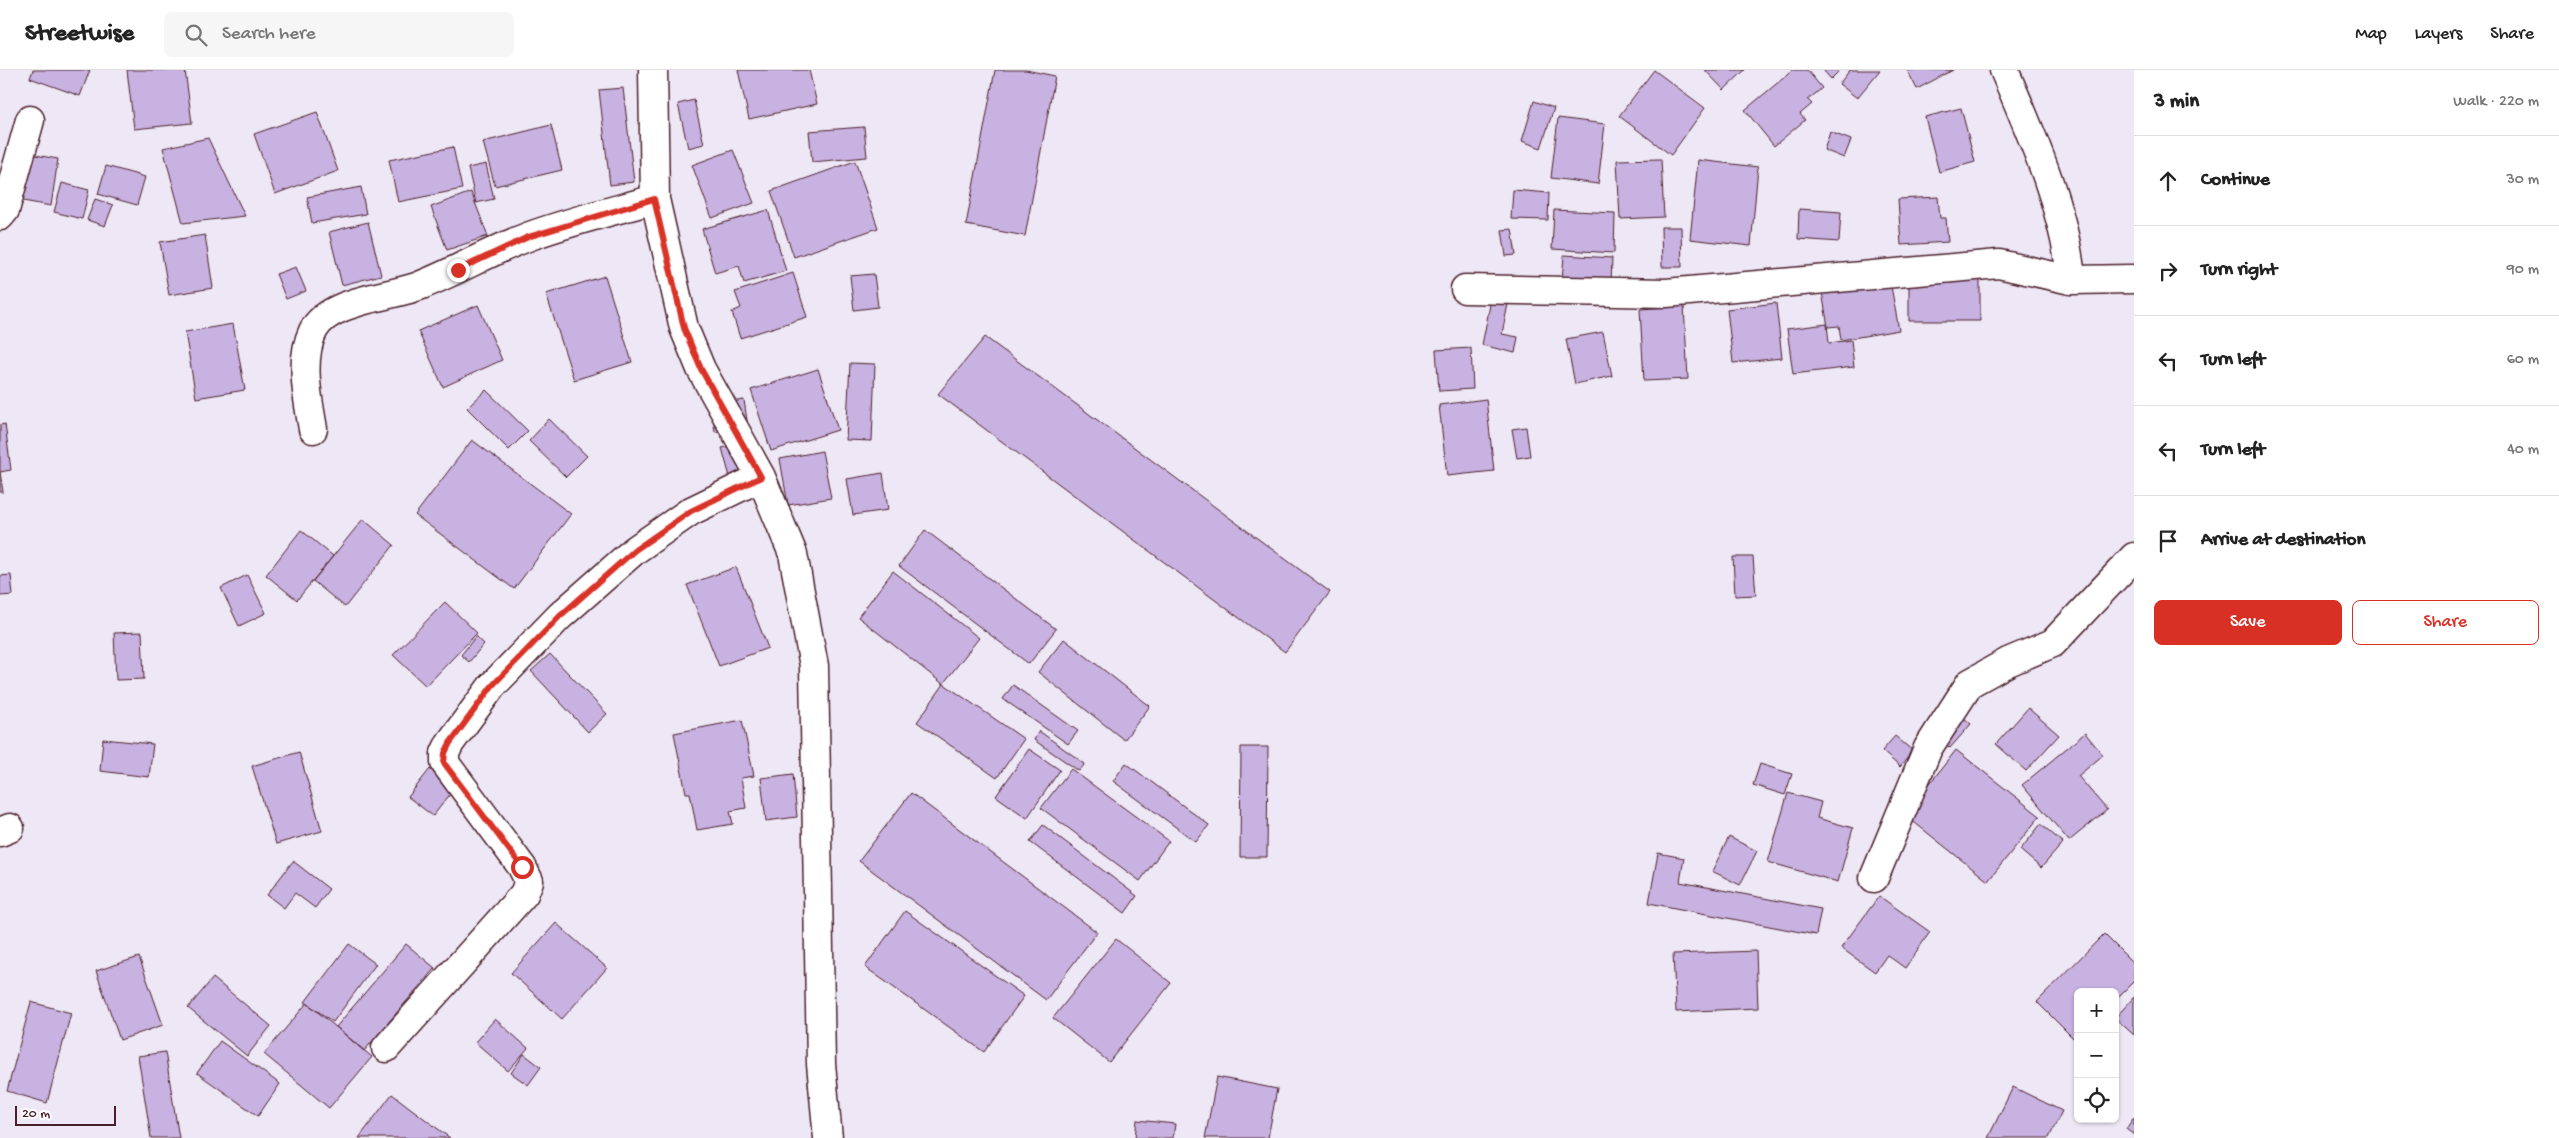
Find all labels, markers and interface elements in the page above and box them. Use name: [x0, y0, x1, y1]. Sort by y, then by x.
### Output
search box: [164, 12, 514, 57]
text: Streetwise: [25, 20, 134, 49]
icon: search: [182, 21, 210, 49]
text: Search here: [222, 23, 316, 46]
text: Map: [2355, 24, 2387, 45]
text: Layers: [2415, 24, 2462, 45]
text: Share: [2490, 24, 2534, 45]
text: 3 min: [2154, 90, 2199, 115]
text: Walk · 220 m: [2453, 93, 2539, 112]
icon: ahead: [2154, 167, 2182, 195]
text: Continue: [2201, 169, 2270, 192]
text: 30 m: [2506, 171, 2539, 190]
icon: right: [2154, 257, 2182, 285]
route end: [447, 259, 470, 282]
text: Turn right: [2201, 259, 2277, 282]
text: 90 m: [2507, 261, 2539, 280]
icon: left: [2154, 347, 2182, 375]
text: Turn left: [2201, 349, 2265, 372]
text: 60 m: [2507, 351, 2539, 370]
icon: left: [2154, 437, 2182, 465]
text: Turn left: [2201, 439, 2265, 462]
text: 40 m: [2507, 441, 2539, 460]
icon: arrive: [2154, 527, 2182, 555]
text: Arrive at destination: [2201, 529, 2365, 552]
button: Save: [2154, 600, 2342, 645]
button: Share: [2352, 600, 2539, 645]
route start: [511, 856, 534, 879]
map controls: [2074, 988, 2119, 1123]
button: +: [2074, 988, 2119, 1033]
button: −: [2074, 1033, 2119, 1078]
button: locate: [2074, 1078, 2119, 1123]
scale bar: [15, 1103, 116, 1126]
text: 20 m: [22, 1106, 50, 1123]

